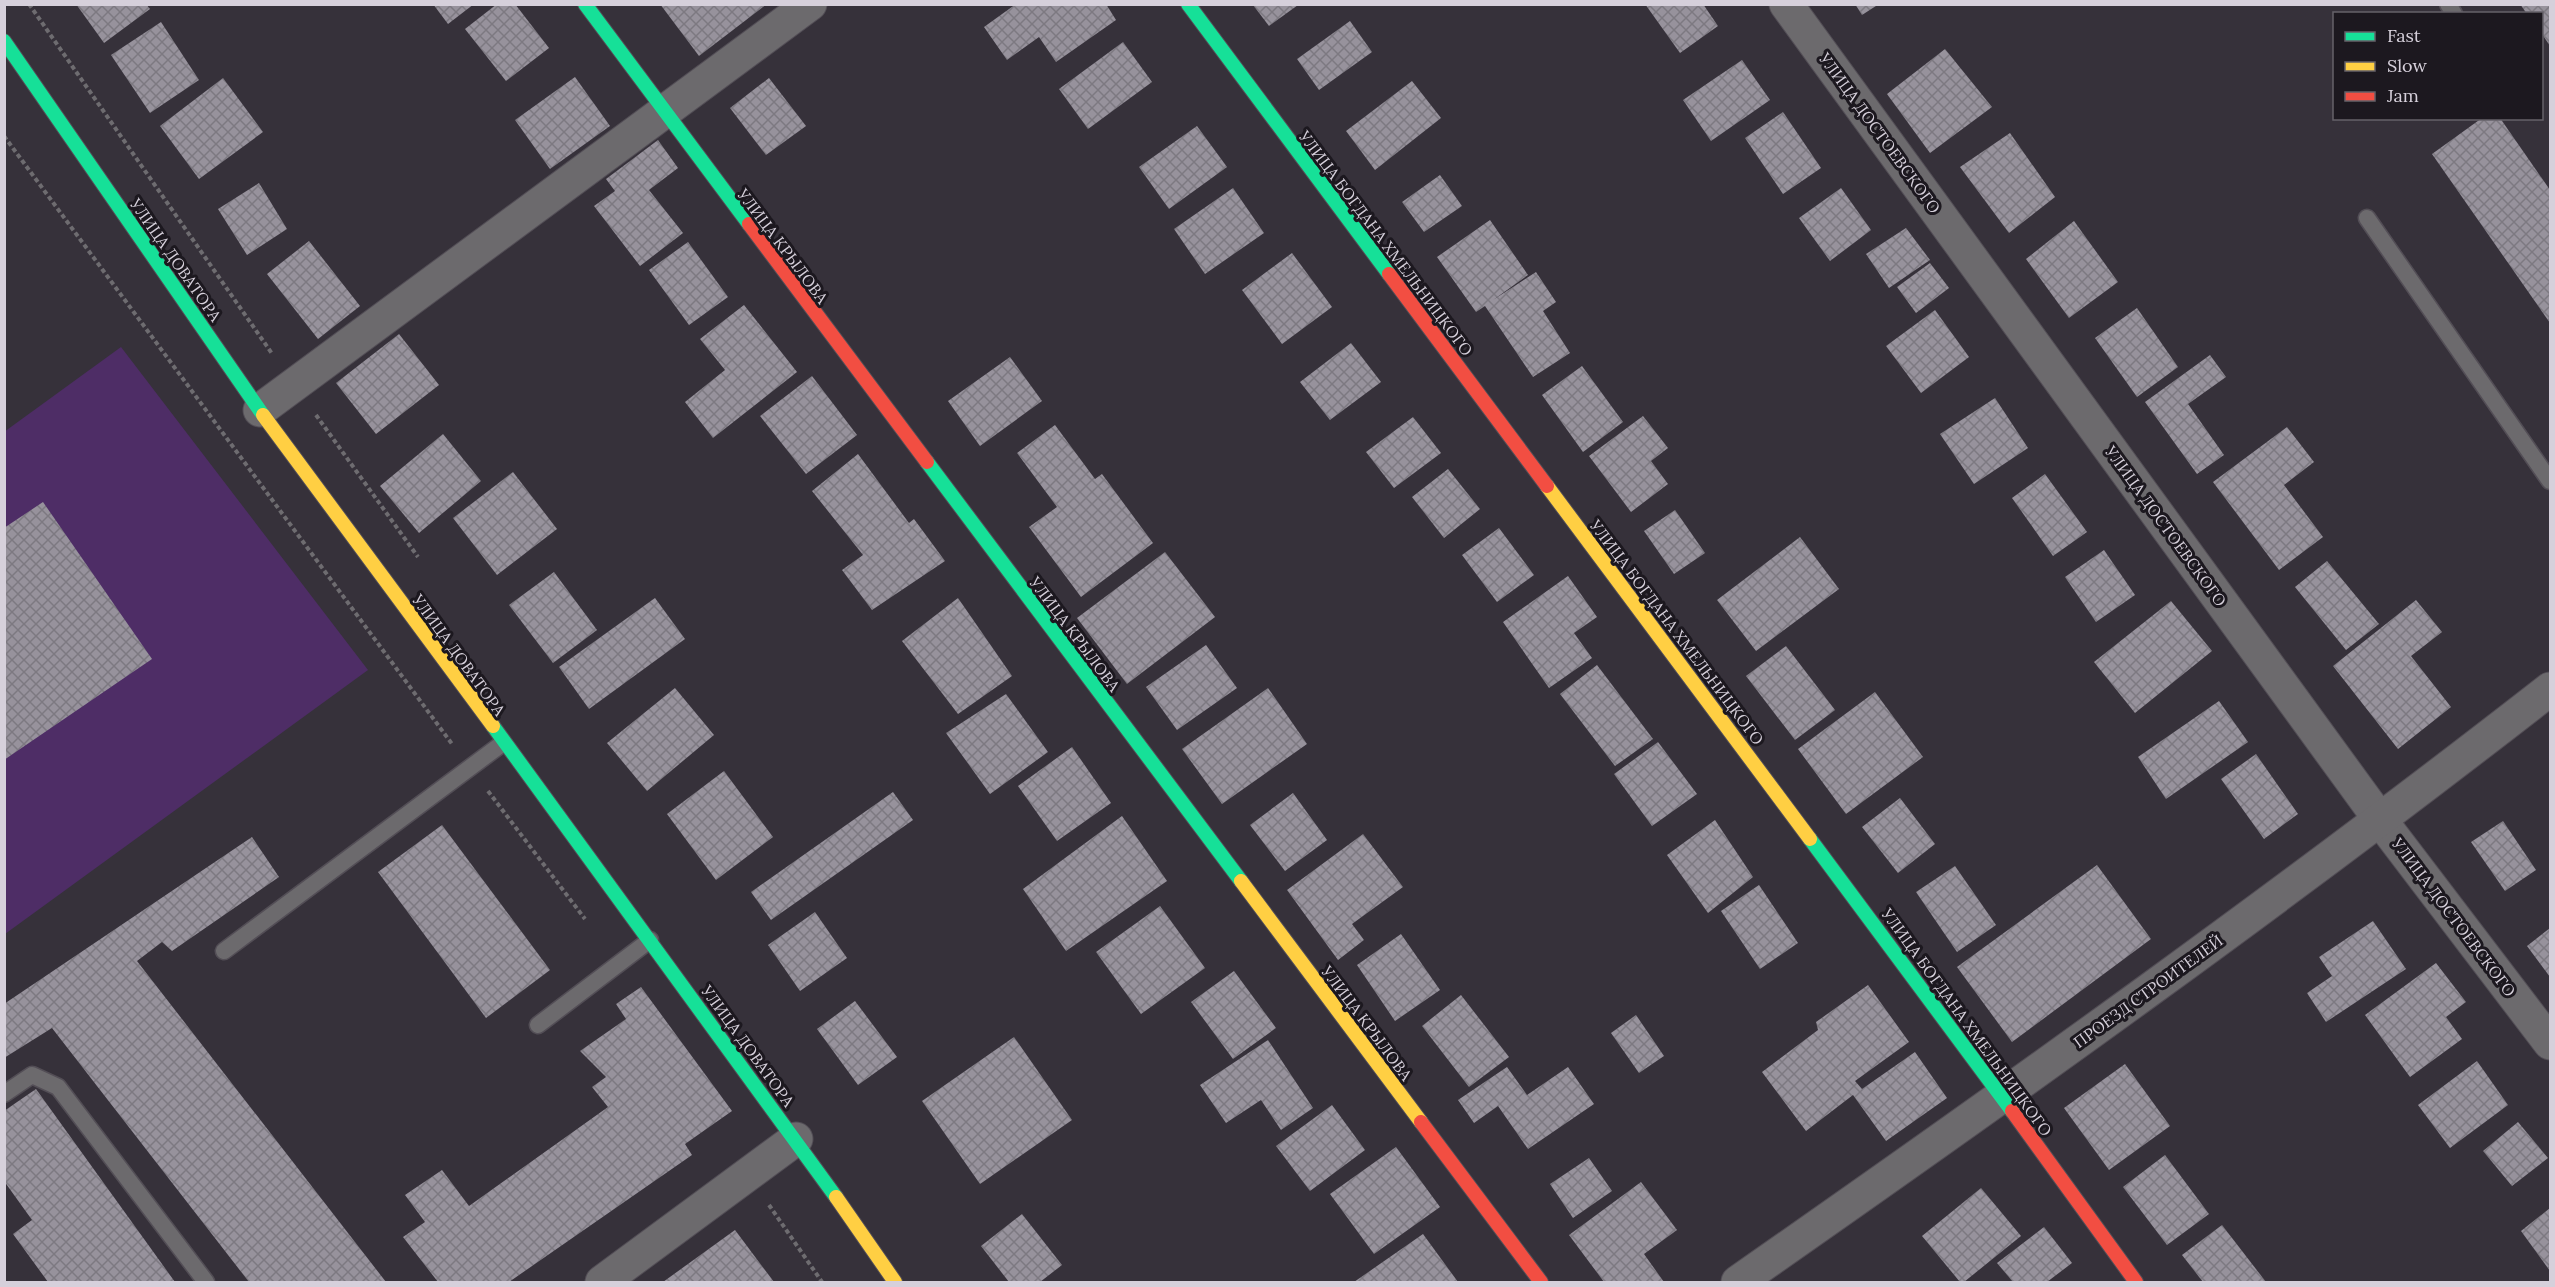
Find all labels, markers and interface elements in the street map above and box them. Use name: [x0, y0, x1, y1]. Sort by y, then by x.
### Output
legend: [2333, 12, 2543, 120]
text: Fast: [2387, 24, 2421, 47]
street label: УЛИЦА ДОСТОЕВСКОГО: [1815, 48, 1945, 217]
text: Slow: [2387, 54, 2427, 77]
text: Jam: [2386, 84, 2419, 107]
street label: УЛИЦА БОГДАНА ХМЕЛЬНИЦКОГО: [1294, 126, 1477, 359]
street label: УЛИЦА КРЫЛОВА: [733, 184, 833, 308]
street label: УЛИЦА ДОВАТОРА: [125, 194, 226, 326]
street label: УЛИЦА ДОСТОЕВСКОГО: [2101, 441, 2231, 610]
street label: УЛИЦА БОГДАНА ХМЕЛЬНИЦКОГО: [1585, 515, 1768, 748]
street label: УЛИЦА КРЫЛОВА: [1025, 572, 1125, 696]
street label: УЛИЦА ДОВАТОРА: [408, 589, 510, 721]
street label: УЛИЦА ДОСТОЕВСКОГО: [2387, 833, 2520, 1000]
street label: УЛИЦА БОГДАНА ХМЕЛЬНИЦКОГО: [1877, 903, 2056, 1140]
street label: ПРОЕЗД СТРОИТЕЛЕЙ: [2069, 930, 2227, 1052]
street label: УЛИЦА КРЫЛОВА: [1317, 961, 1417, 1085]
street label: УЛИЦА ДОВАТОРА: [697, 980, 799, 1112]

